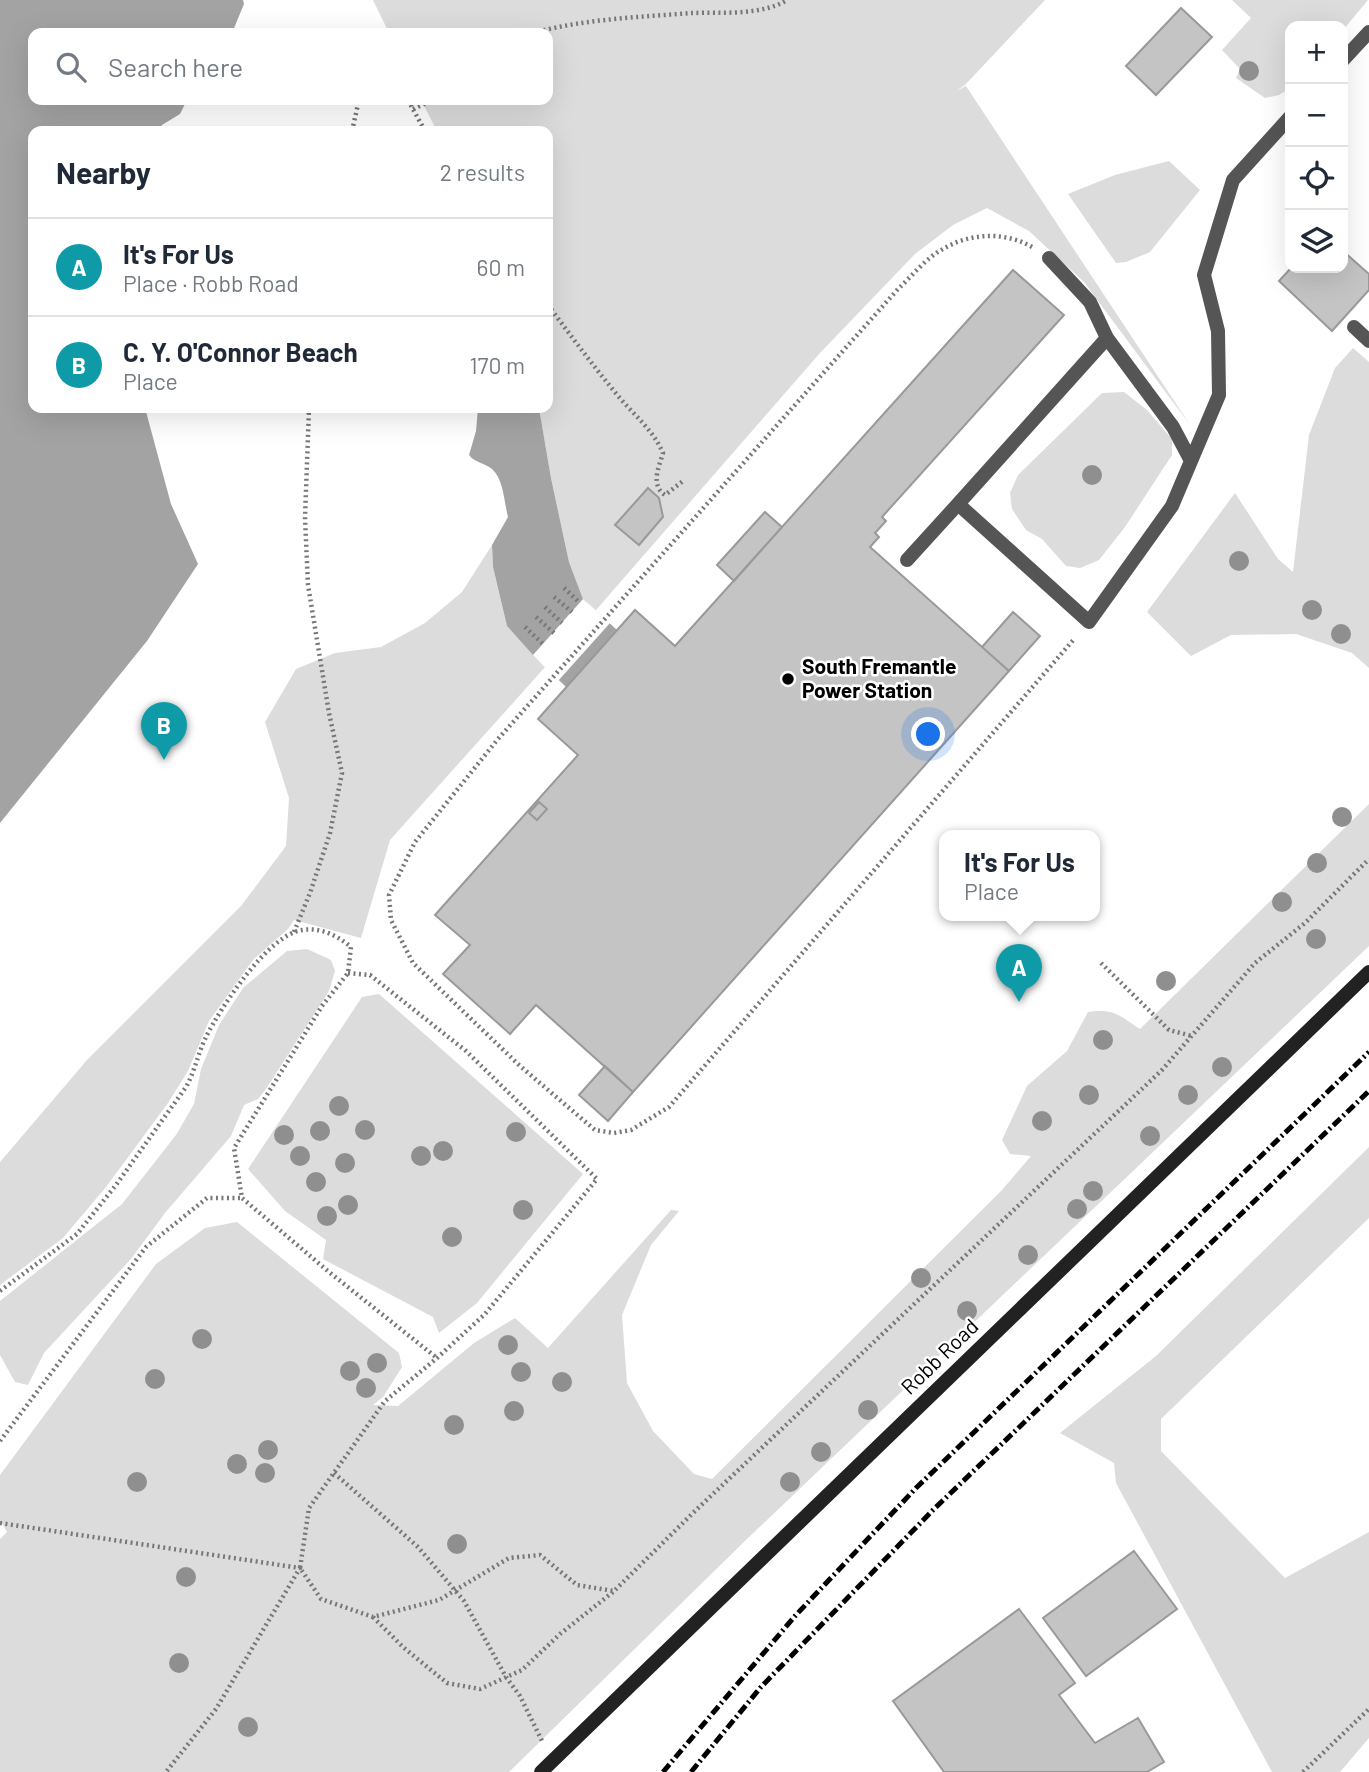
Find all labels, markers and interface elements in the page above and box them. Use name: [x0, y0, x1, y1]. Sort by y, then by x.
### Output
map controls: [1285, 21, 1348, 273]
button: +: [1285, 21, 1348, 84]
search box: [28, 28, 553, 105]
icon: search: [52, 48, 90, 86]
text: Search here: [108, 51, 243, 82]
button: −: [1285, 84, 1348, 147]
button: locate: [1285, 147, 1348, 210]
text: Nearby: [56, 154, 151, 190]
text: 2 results: [440, 158, 525, 186]
button: layers: [1285, 210, 1348, 273]
text: It's For Us: [123, 238, 234, 269]
text: A: [71, 253, 87, 281]
text: 60 m: [477, 253, 525, 281]
text: Place · Robb Road: [123, 269, 299, 297]
text: C. Y. O'Connor Beach: [123, 336, 358, 367]
text: B: [72, 351, 86, 379]
text: 170 m: [469, 351, 525, 379]
text: Place: [123, 367, 178, 395]
place label: South Fremantle Power Station: [802, 653, 956, 702]
marker: South Fremantle Power Station: [780, 671, 796, 687]
pin: B: [141, 702, 187, 760]
your location: [911, 717, 945, 751]
popup: [939, 830, 1100, 921]
text: It's For Us: [964, 846, 1075, 877]
text: Place: [964, 877, 1019, 905]
pin: A: [996, 944, 1042, 1002]
street label: Robb Road: [895, 1313, 983, 1399]

